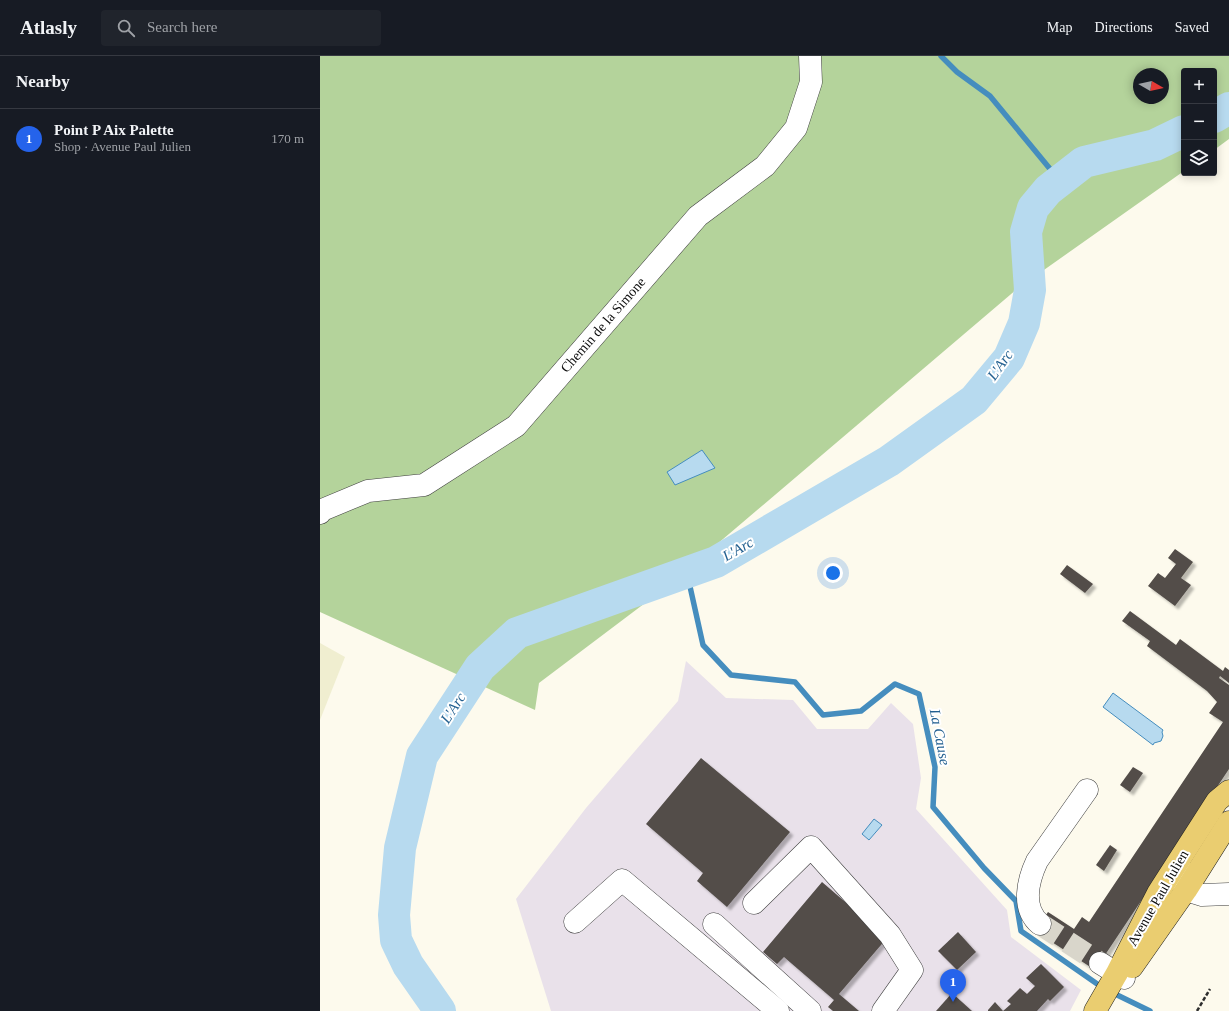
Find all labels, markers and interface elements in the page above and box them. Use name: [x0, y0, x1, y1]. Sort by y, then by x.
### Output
search box: [101, 10, 381, 46]
text: Atlasly: [20, 17, 77, 38]
icon: search: [115, 17, 137, 39]
text: Search here: [147, 19, 217, 35]
text: Map: [1047, 20, 1072, 35]
text: Directions: [1094, 20, 1153, 35]
text: Saved: [1175, 20, 1209, 35]
north arrow: [1133, 68, 1169, 104]
map controls: [1181, 68, 1217, 176]
button: +: [1181, 68, 1217, 104]
text: Nearby: [16, 72, 70, 91]
button: −: [1181, 104, 1217, 140]
text: Point P Aix Palette: [54, 122, 174, 138]
text: 1: [26, 131, 32, 146]
text: 170 m: [271, 131, 304, 146]
text: Shop · Avenue Paul Julien: [54, 139, 191, 154]
button: layers: [1181, 140, 1217, 176]
street label: Chemin de la Simone: [558, 274, 648, 376]
water label: L'Arc: [984, 347, 1016, 384]
water label: L'Arc: [719, 534, 756, 565]
your location: [823, 563, 843, 583]
water label: L'Arc: [437, 690, 469, 727]
water label: La Cause: [927, 706, 953, 767]
street label: Avenue Paul Julien: [1125, 848, 1191, 948]
pin: 1: [940, 969, 966, 1002]

